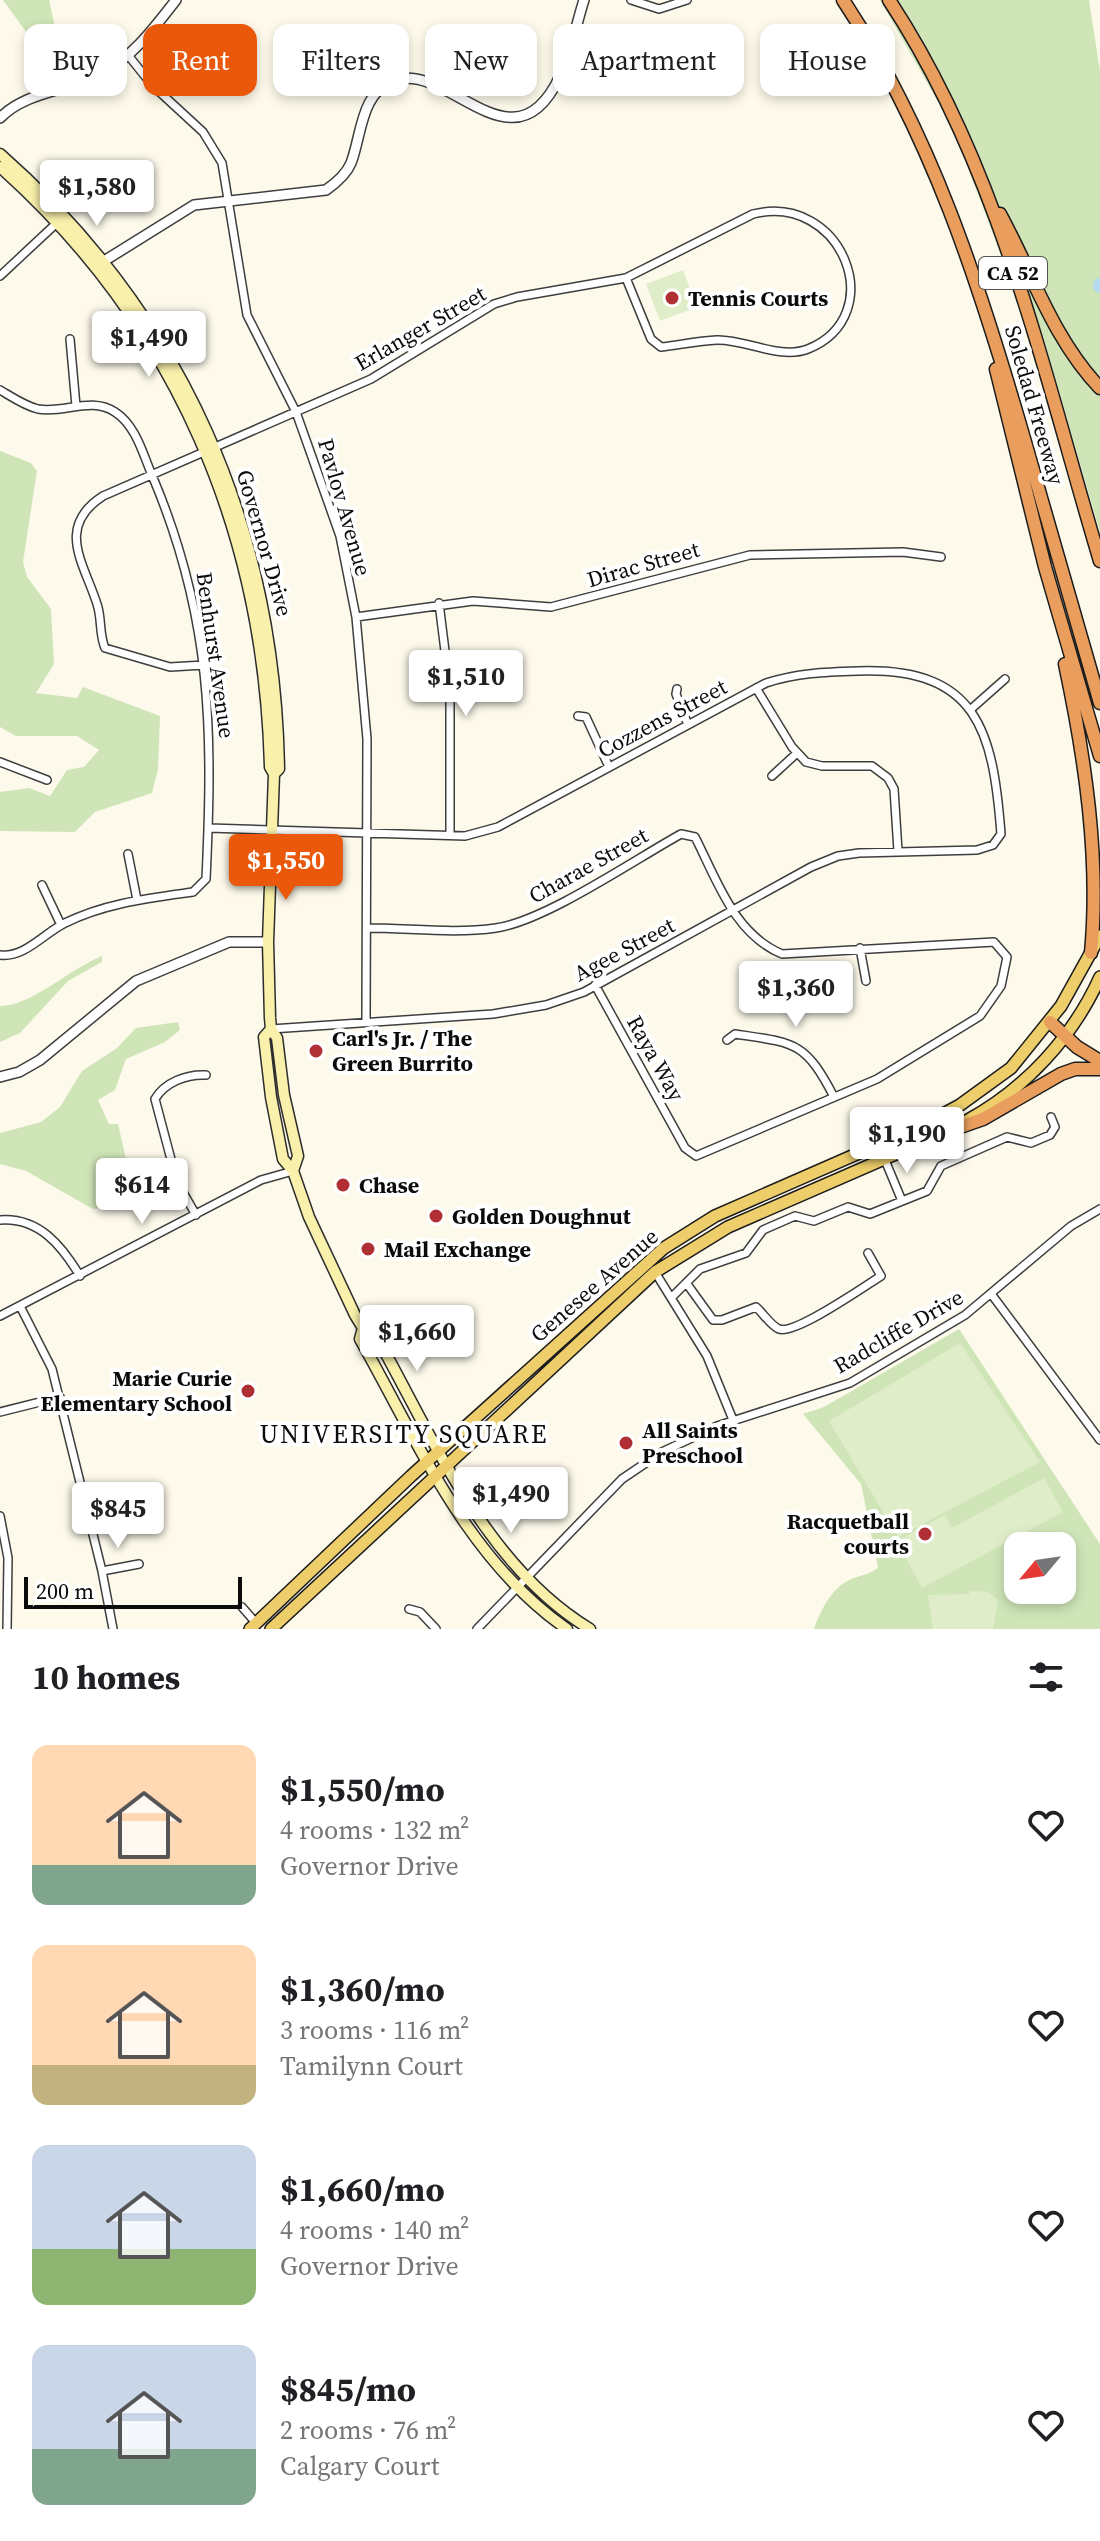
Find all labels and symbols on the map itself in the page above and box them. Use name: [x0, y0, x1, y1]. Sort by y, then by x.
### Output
pin: $1,580: [32, 160, 162, 228]
road number: CA 52: [979, 257, 1047, 289]
street label: Erlanger Street: [349, 278, 492, 378]
place label: Tennis Courts: [688, 283, 828, 313]
marker: Tennis Courts: [663, 289, 681, 307]
pin: $1,490: [84, 311, 214, 379]
street label: Soledad Freeway: [998, 322, 1072, 489]
street label: Pavlov Avenue: [311, 435, 379, 579]
street label: Governor Drive: [230, 466, 300, 620]
street label: Dirac Street: [584, 533, 703, 594]
street label: Benhurst Avenue: [189, 570, 243, 740]
pin: $1,510: [401, 650, 531, 718]
street label: Cozzens Street: [592, 671, 733, 765]
street label: Charae Street: [523, 820, 654, 910]
pin: $1,550: [221, 834, 351, 902]
street label: Agee Street: [568, 909, 680, 988]
pin: $1,360: [731, 961, 861, 1029]
street label: Raya Way: [620, 1010, 692, 1107]
place label: Carl's Jr. / The Green Burrito: [332, 1023, 473, 1078]
marker: Carl's Jr. / The Green Burrito: [307, 1042, 325, 1060]
pin: $1,190: [842, 1107, 972, 1175]
pin: $614: [95, 1158, 189, 1226]
place label: Chase: [359, 1170, 419, 1200]
marker: Chase: [334, 1176, 352, 1194]
place label: Golden Doughnut: [452, 1201, 632, 1231]
marker: Golden Doughnut: [427, 1207, 445, 1225]
street label: Genesee Avenue: [524, 1221, 664, 1349]
place label: Mail Exchange: [384, 1234, 531, 1264]
marker: Mail Exchange: [359, 1240, 377, 1258]
street label: Radcliffe Drive: [828, 1282, 968, 1380]
pin: $1,660: [352, 1305, 482, 1373]
place label: Marie Curie Elementary School: [41, 1363, 232, 1418]
marker: Marie Curie Elementary School: [239, 1382, 257, 1400]
place label: All Saints Preschool: [642, 1415, 743, 1470]
district label: UNIVERSITY SQUARE: [259, 1416, 549, 1452]
marker: All Saints Preschool: [617, 1434, 635, 1452]
pin: $1,490: [446, 1467, 576, 1535]
pin: $845: [71, 1482, 165, 1550]
place label: Racquetball courts: [787, 1506, 909, 1561]
marker: Racquetball courts: [916, 1525, 934, 1543]
north arrow: [1004, 1532, 1076, 1604]
scale bar: [24, 1573, 242, 1609]

